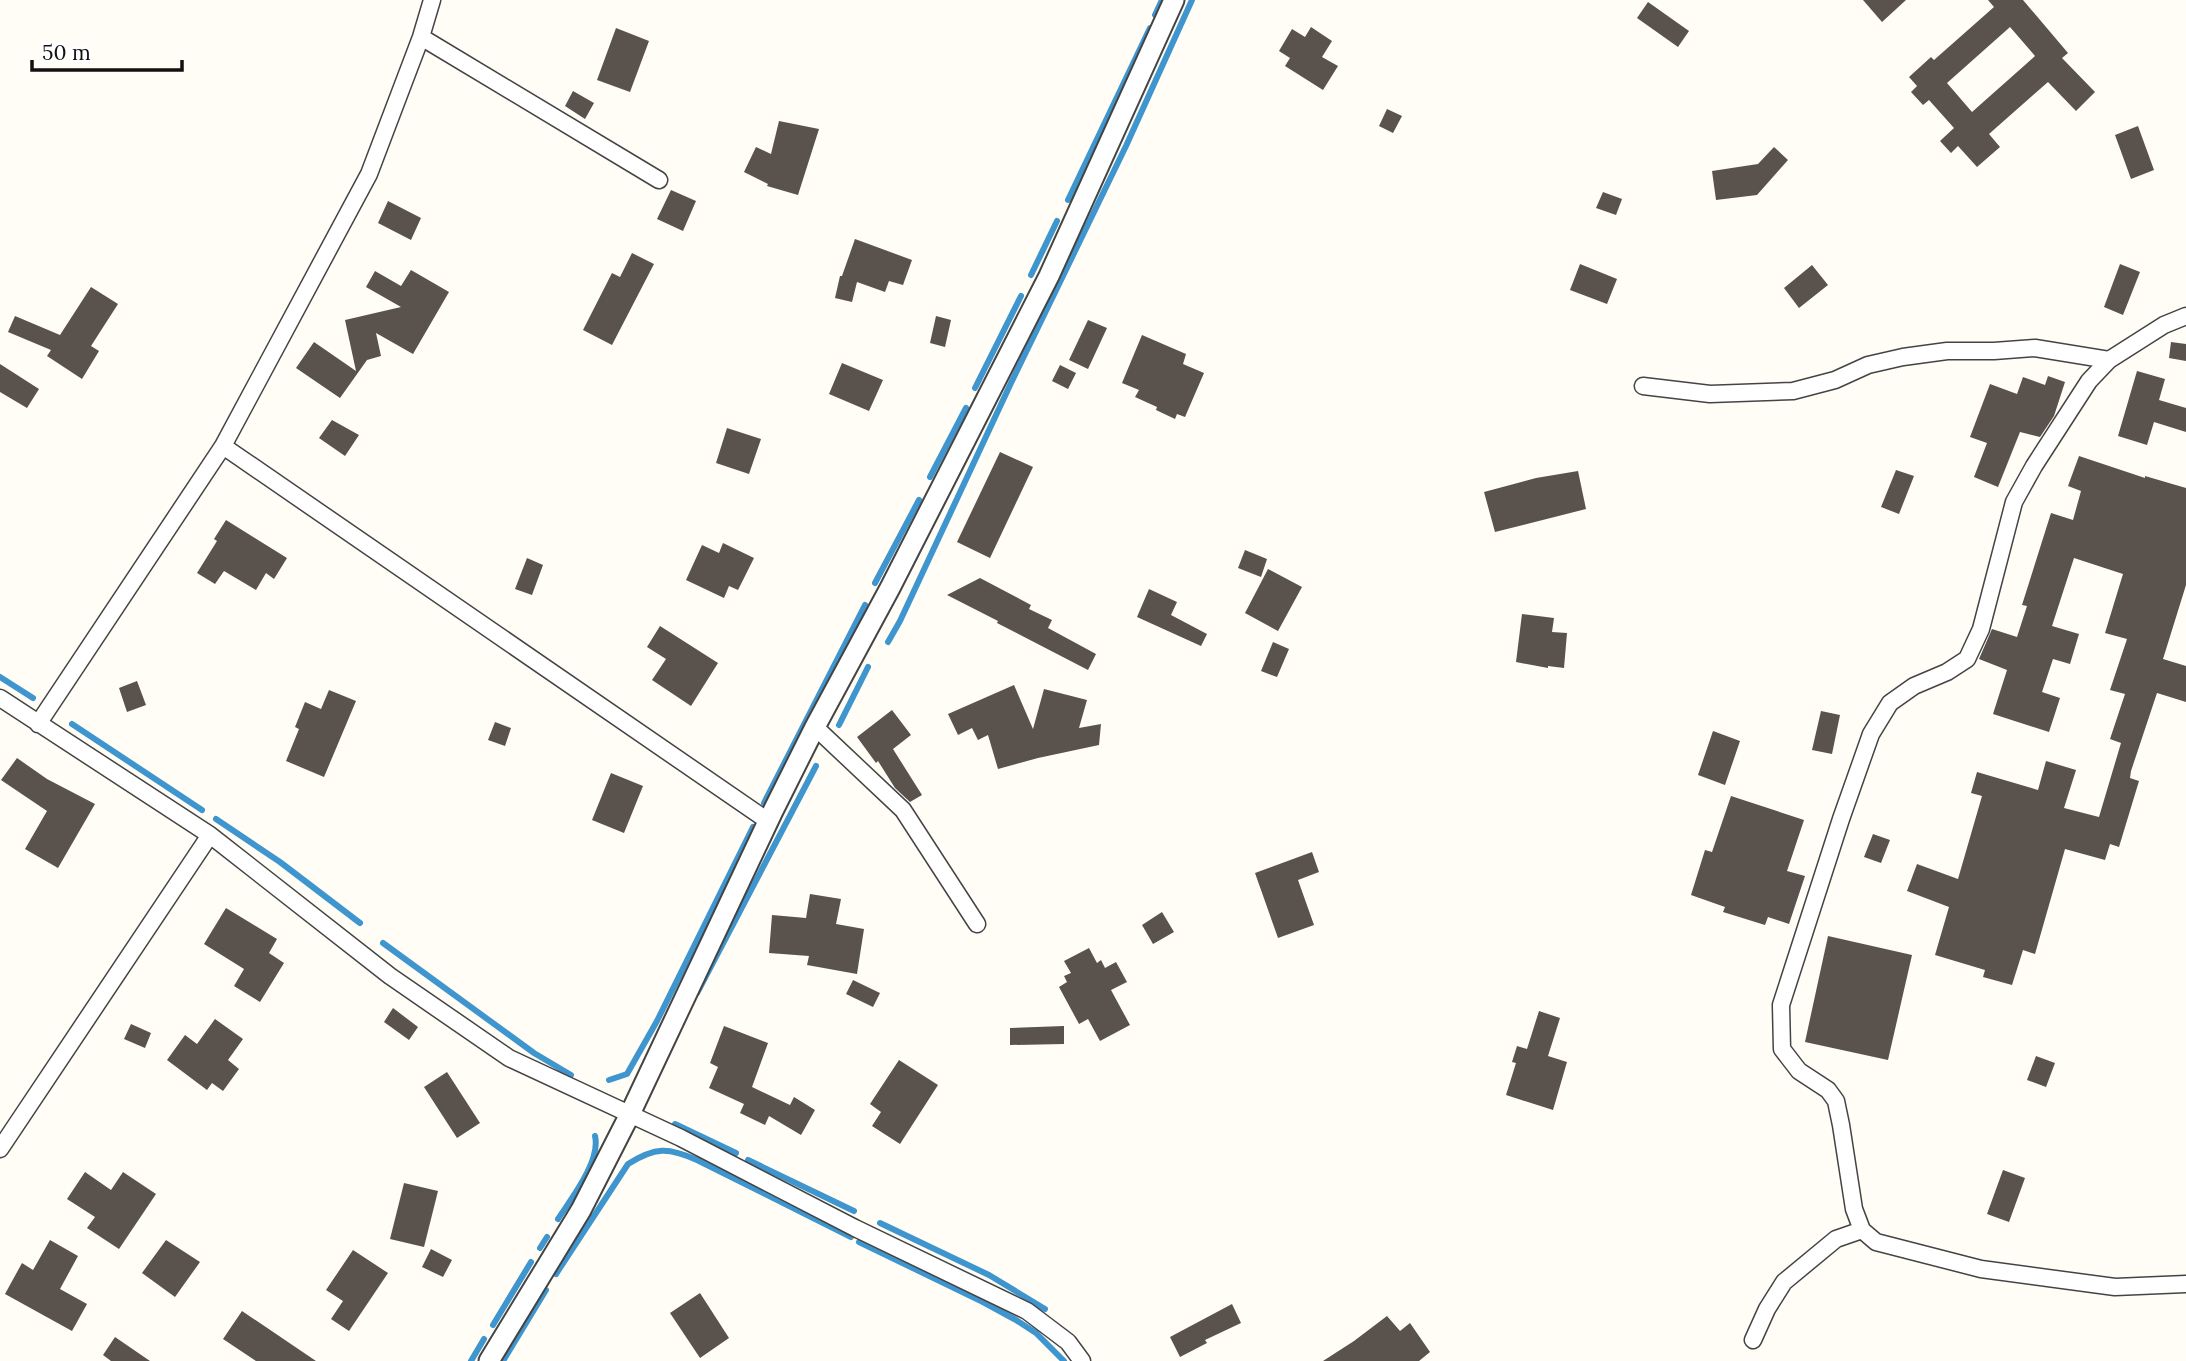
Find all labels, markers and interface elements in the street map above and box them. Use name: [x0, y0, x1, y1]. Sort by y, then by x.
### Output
scale bar: [32, 28, 182, 72]
text: 50 m: [42, 39, 91, 66]

